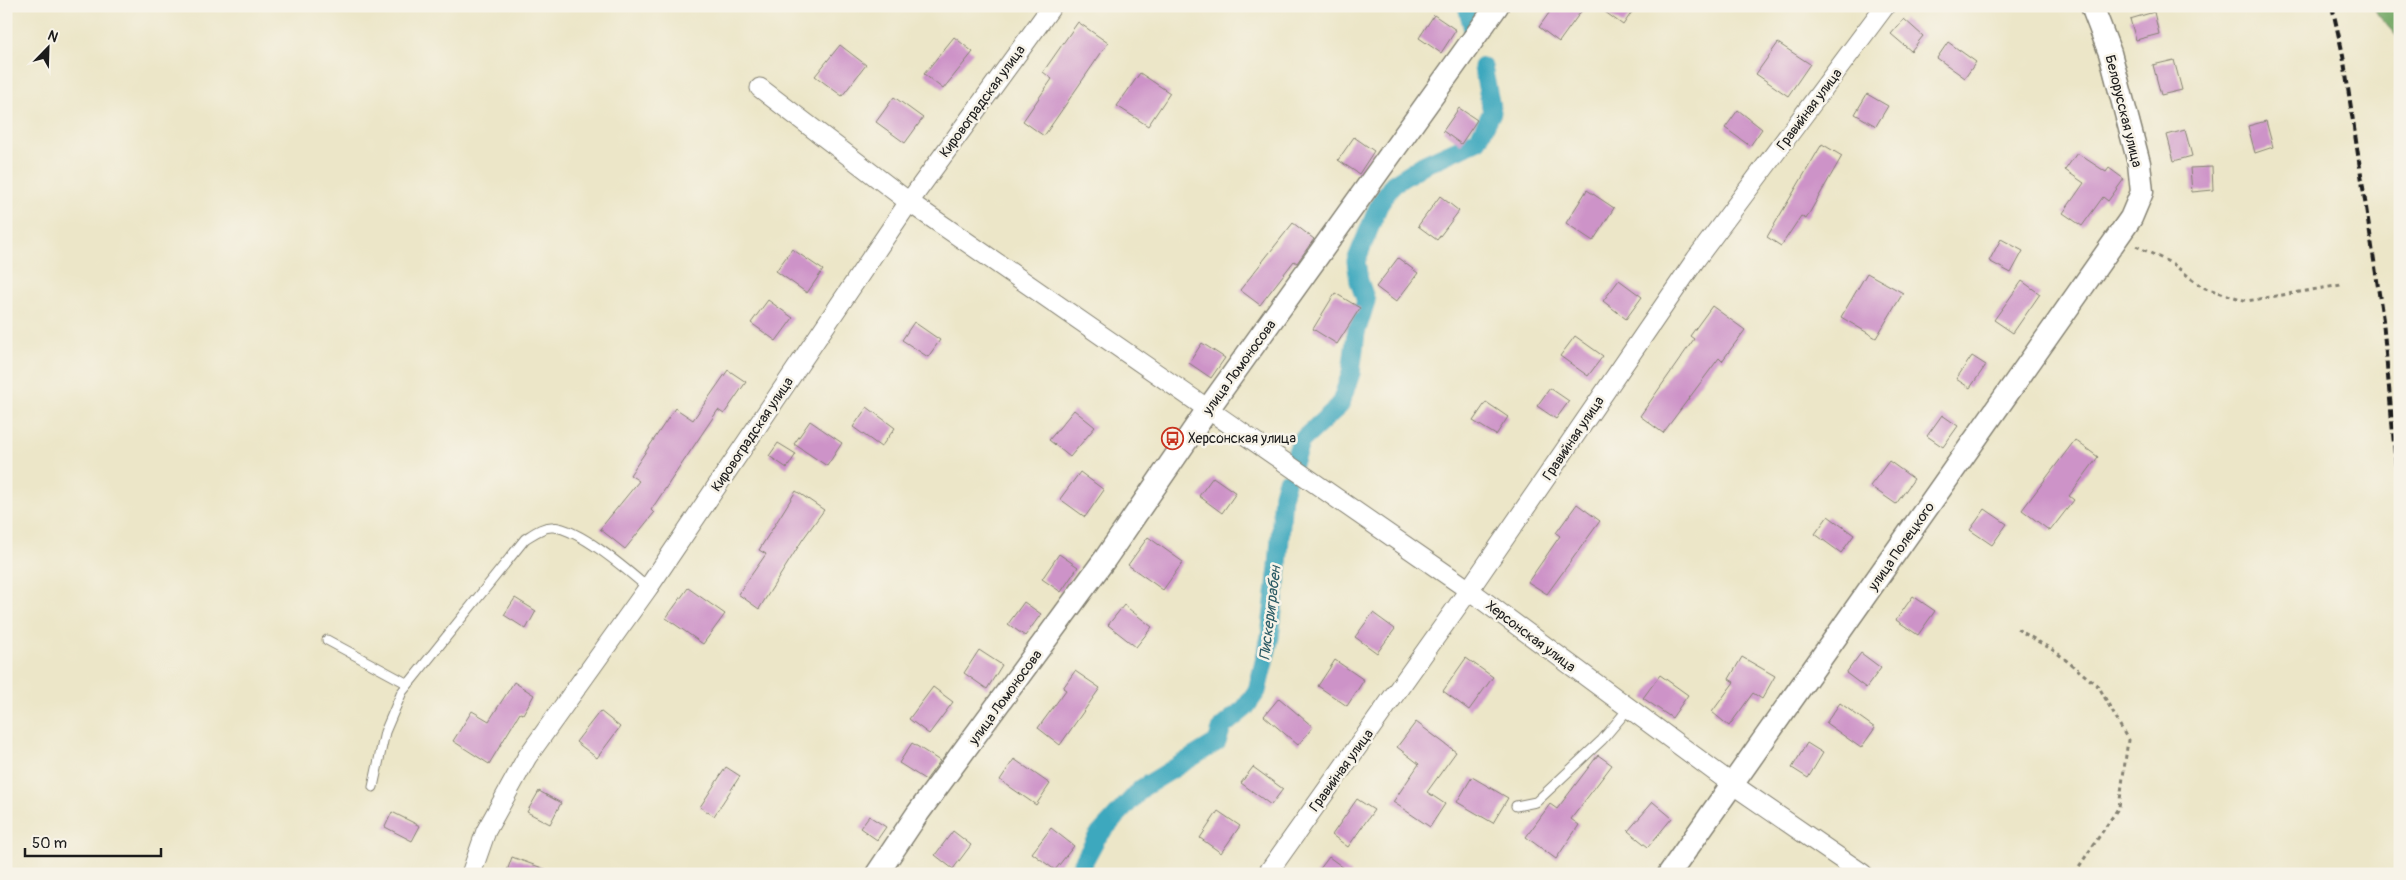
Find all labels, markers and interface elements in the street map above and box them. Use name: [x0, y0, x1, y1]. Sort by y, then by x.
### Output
north arrow: [22, 22, 72, 72]
text: N: [45, 27, 61, 46]
street label: Кировоградская улица: [936, 42, 1029, 161]
street label: Белорусская улица: [2101, 53, 2146, 169]
street label: Гравийная улица: [1773, 65, 1846, 153]
street label: улица Ломоносова: [1199, 317, 1280, 419]
street label: Кировоградская улица: [708, 374, 797, 495]
street label: Гравийная улица: [1539, 393, 1608, 484]
bus stop icon: Херсонская улица: [1160, 426, 1184, 450]
place label: Херсонская улица: [1188, 430, 1296, 447]
street label: улица Полецкого: [1864, 498, 1938, 595]
water label: Пискериграбен: [1255, 564, 1286, 661]
street label: Херсонская улица: [1482, 597, 1579, 676]
street label: улица Ломоносова: [965, 647, 1046, 749]
street label: Гравийная улица: [1306, 726, 1377, 815]
scale bar: [25, 825, 161, 857]
text: 50 m: [32, 834, 67, 853]

